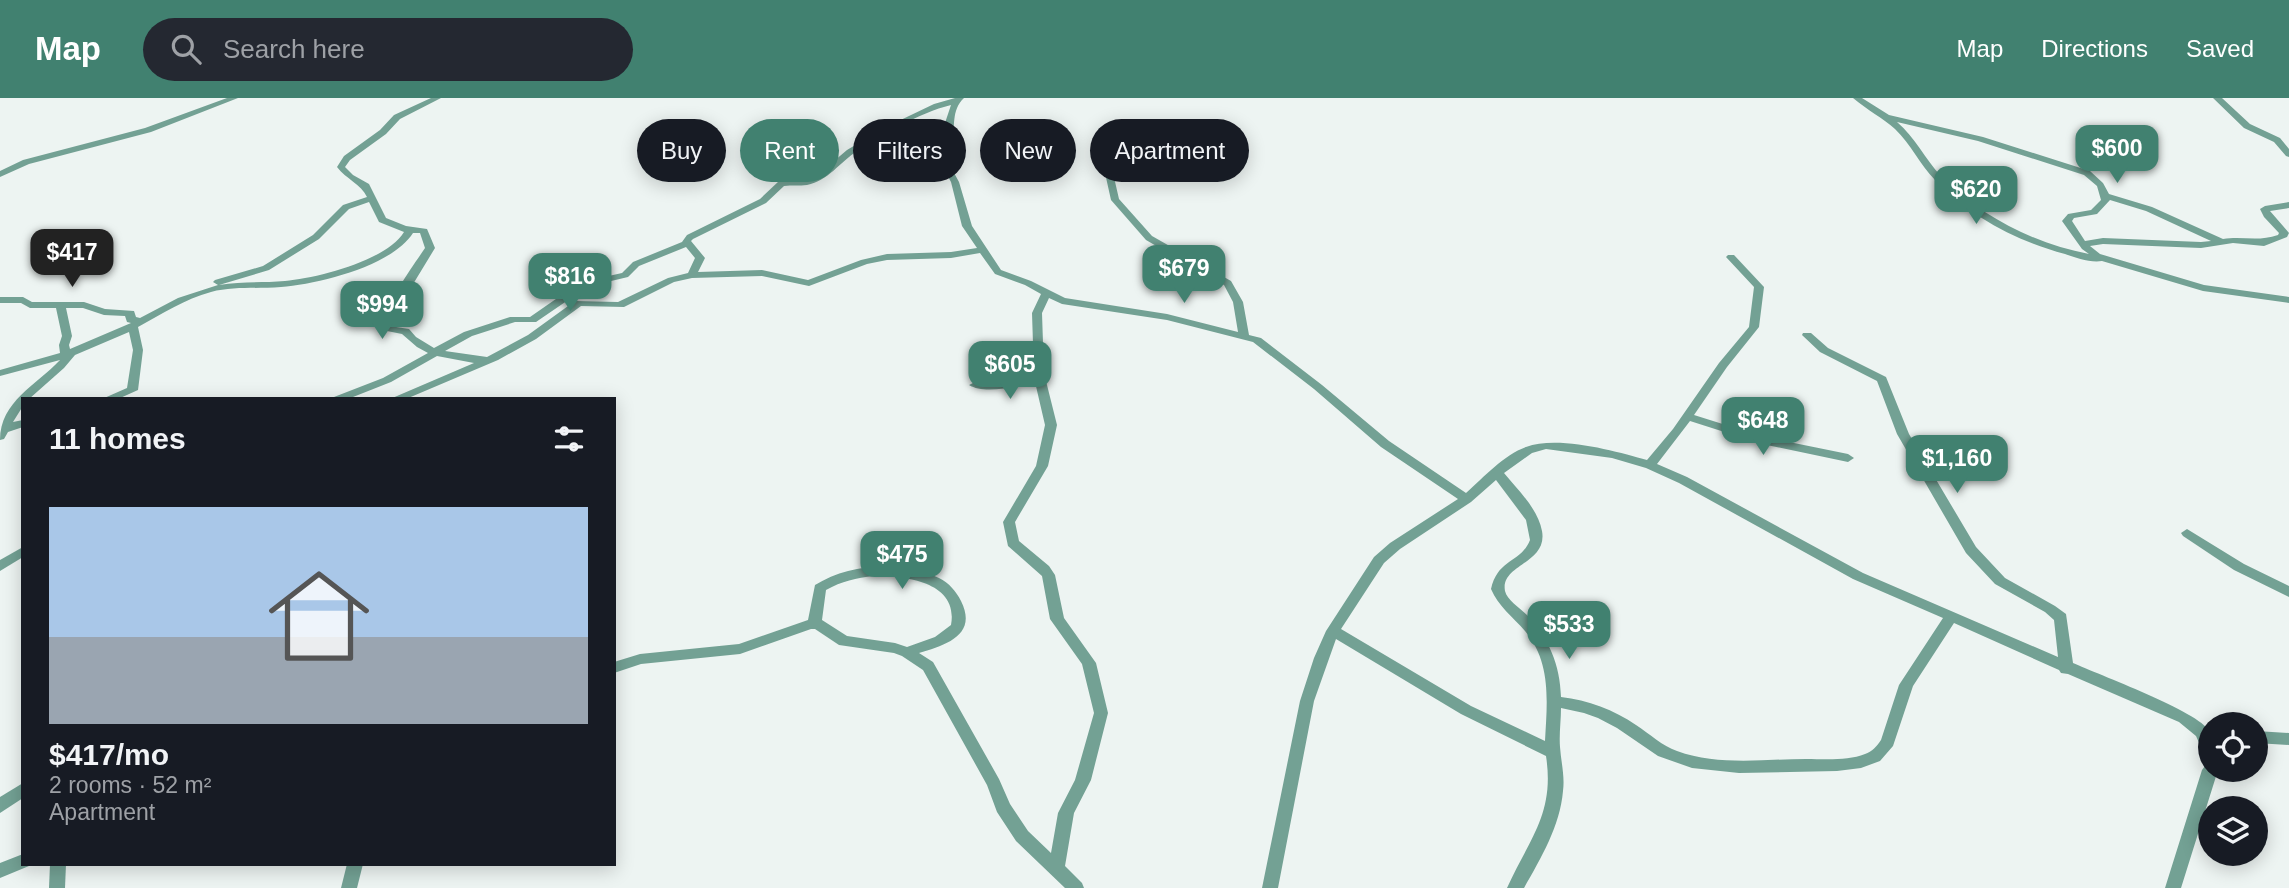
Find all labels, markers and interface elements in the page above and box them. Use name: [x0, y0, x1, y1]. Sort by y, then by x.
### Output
search box: [143, 18, 633, 81]
text: Map: [35, 30, 101, 67]
icon: search: [167, 30, 205, 68]
text: Search here: [223, 34, 365, 64]
text: Map: [1957, 35, 2003, 62]
text: Directions: [2041, 35, 2148, 62]
text: Saved: [2186, 35, 2254, 62]
chip: Buy: [637, 119, 726, 182]
chip: Rent: [740, 119, 839, 182]
chip: Filters: [853, 119, 966, 182]
chip: New: [980, 119, 1076, 182]
chip: Apartment: [1090, 119, 1249, 182]
pin: $600: [2076, 126, 2158, 185]
text: $600: [2091, 135, 2143, 161]
pin: $620: [1935, 166, 2017, 226]
text: $620: [1950, 176, 2002, 202]
pin: $417: [31, 230, 113, 289]
text: $417: [46, 239, 98, 265]
pin: $679: [1143, 246, 1225, 305]
pin: $816: [529, 254, 611, 313]
text: $679: [1158, 255, 1210, 281]
text: $816: [544, 263, 596, 289]
pin: $994: [341, 282, 423, 341]
text: $994: [356, 291, 408, 317]
pin: $605: [969, 342, 1051, 401]
text: $605: [984, 351, 1036, 377]
pin: $648: [1722, 398, 1804, 457]
text: $648: [1737, 407, 1789, 433]
icon: filters: [550, 420, 588, 458]
text: 11 homes: [49, 422, 186, 455]
pin: $1,160: [1900, 436, 2014, 495]
text: $1,160: [1922, 445, 1992, 471]
pin: $475: [861, 532, 943, 591]
text: $475: [876, 541, 928, 567]
icon: home: [256, 553, 382, 679]
pin: $533: [1528, 602, 1610, 661]
text: $533: [1543, 611, 1595, 637]
map controls: [2198, 712, 2268, 866]
button: locate: [2198, 712, 2268, 782]
text: $417/mo: [49, 738, 169, 771]
text: 2 rooms · 52 m²: [49, 772, 211, 798]
button: layers: [2198, 796, 2268, 866]
text: Apartment: [49, 799, 155, 825]

